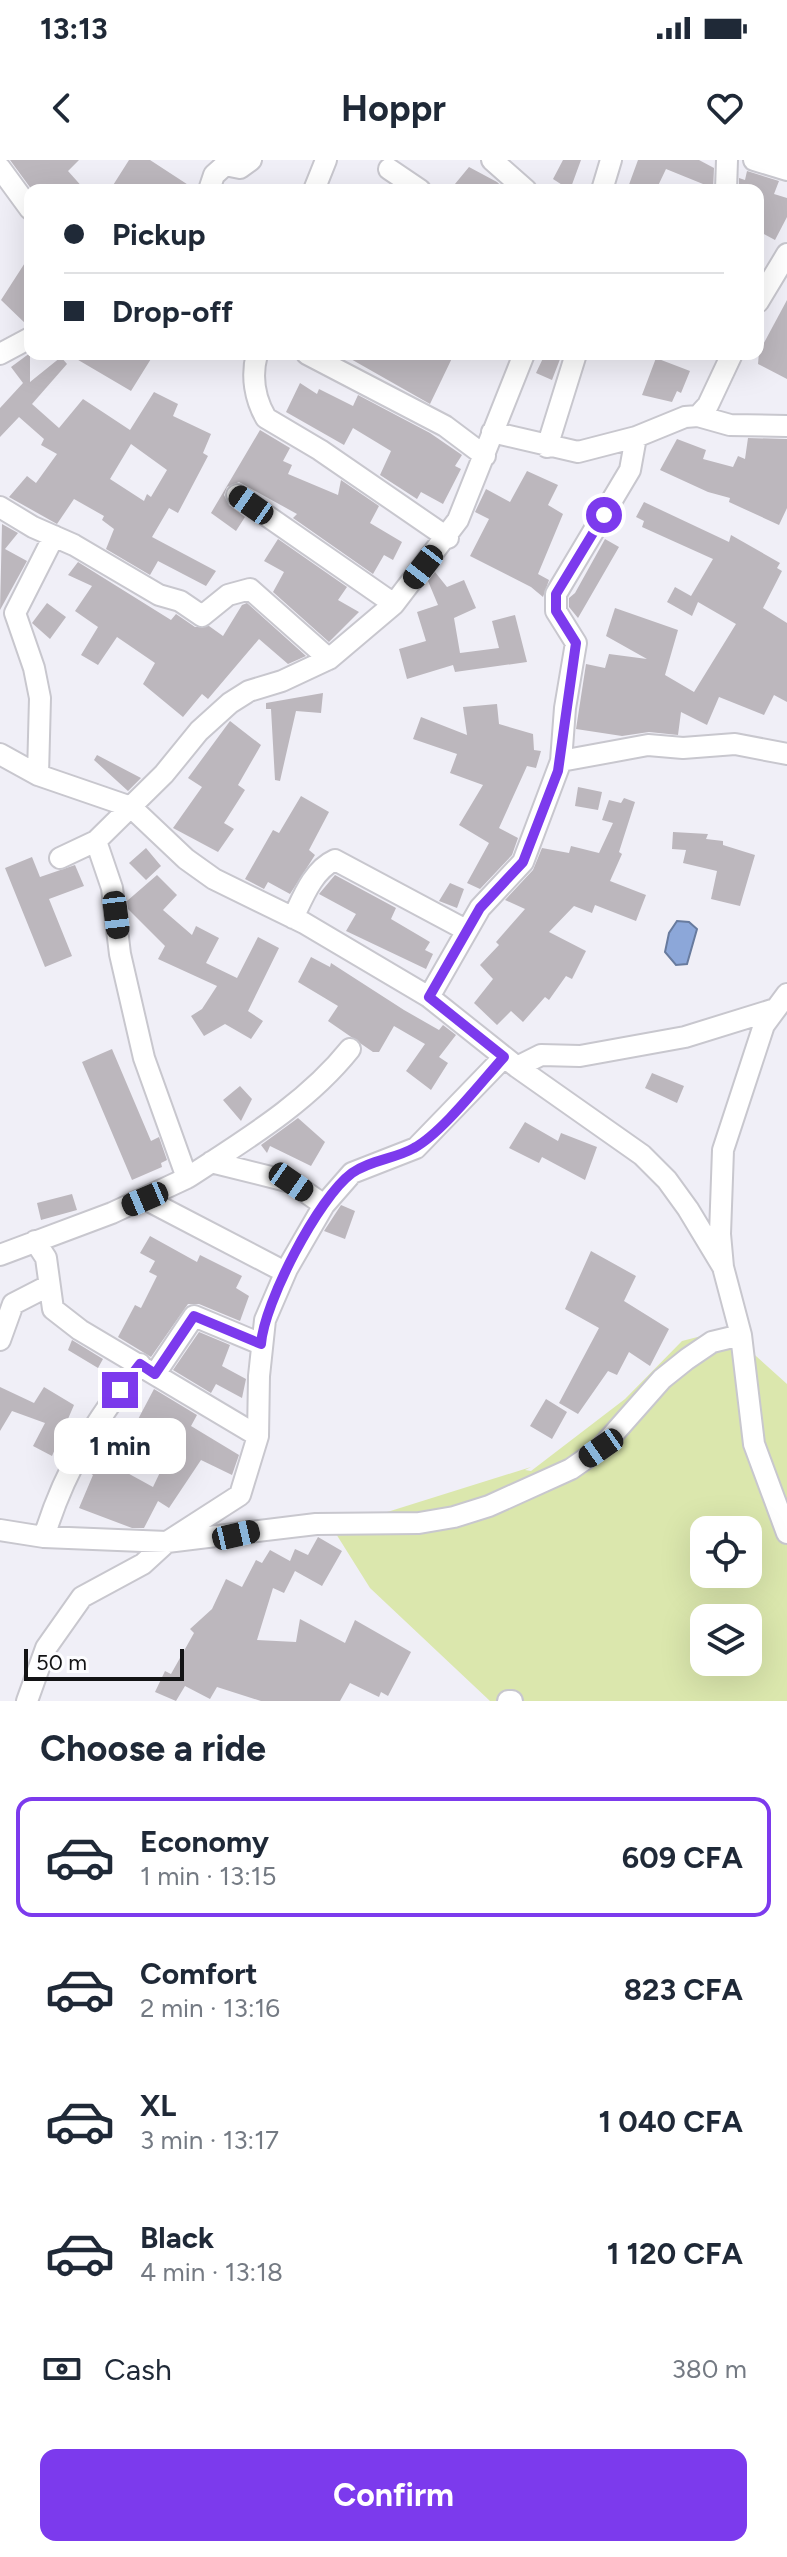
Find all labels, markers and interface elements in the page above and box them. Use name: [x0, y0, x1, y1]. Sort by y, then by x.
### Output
text: 13:13: [40, 10, 108, 47]
icon: back: [40, 86, 84, 130]
icon: heart: [703, 86, 747, 130]
text: Hoppr: [341, 87, 446, 130]
text: Pickup: [112, 216, 206, 253]
text: Drop-off: [112, 293, 233, 330]
car: [224, 481, 278, 529]
route start: [586, 497, 622, 533]
car: [399, 541, 447, 593]
car: [101, 890, 131, 940]
car: [264, 1158, 318, 1206]
car: [118, 1179, 172, 1219]
route end: [102, 1372, 138, 1408]
callout: 1 min: [54, 1418, 186, 1474]
car: [574, 1424, 628, 1472]
text: 1 min: [89, 1430, 151, 1462]
map controls: [690, 1516, 762, 1676]
button: locate: [690, 1516, 762, 1588]
car: [210, 1518, 262, 1552]
button: layers: [690, 1604, 762, 1676]
scale bar: [24, 1645, 184, 1681]
text: 50 m: [36, 1649, 87, 1676]
text: Choose a ride: [40, 1727, 266, 1770]
icon: car: [44, 1821, 116, 1893]
text: Economy: [140, 1823, 269, 1860]
text: 609 CFA: [622, 1839, 743, 1876]
text: 1 min · 13:15: [140, 1860, 276, 1892]
icon: car: [44, 1953, 116, 2025]
text: Comfort: [140, 1955, 258, 1992]
text: 823 CFA: [624, 1971, 743, 2008]
text: 2 min · 13:16: [140, 1992, 280, 2024]
icon: car: [44, 2085, 116, 2157]
text: XL: [140, 2087, 176, 2124]
text: 1 040 CFA: [598, 2103, 743, 2140]
text: 3 min · 13:17: [140, 2124, 279, 2156]
icon: car: [44, 2217, 116, 2289]
text: Black: [140, 2219, 214, 2256]
text: 1 120 CFA: [607, 2235, 743, 2272]
text: 4 min · 13:18: [140, 2256, 283, 2288]
icon: cash: [40, 2347, 84, 2391]
text: Cash: [104, 2351, 172, 2388]
text: 380 m: [672, 2353, 747, 2385]
button: Confirm: [40, 2449, 747, 2541]

